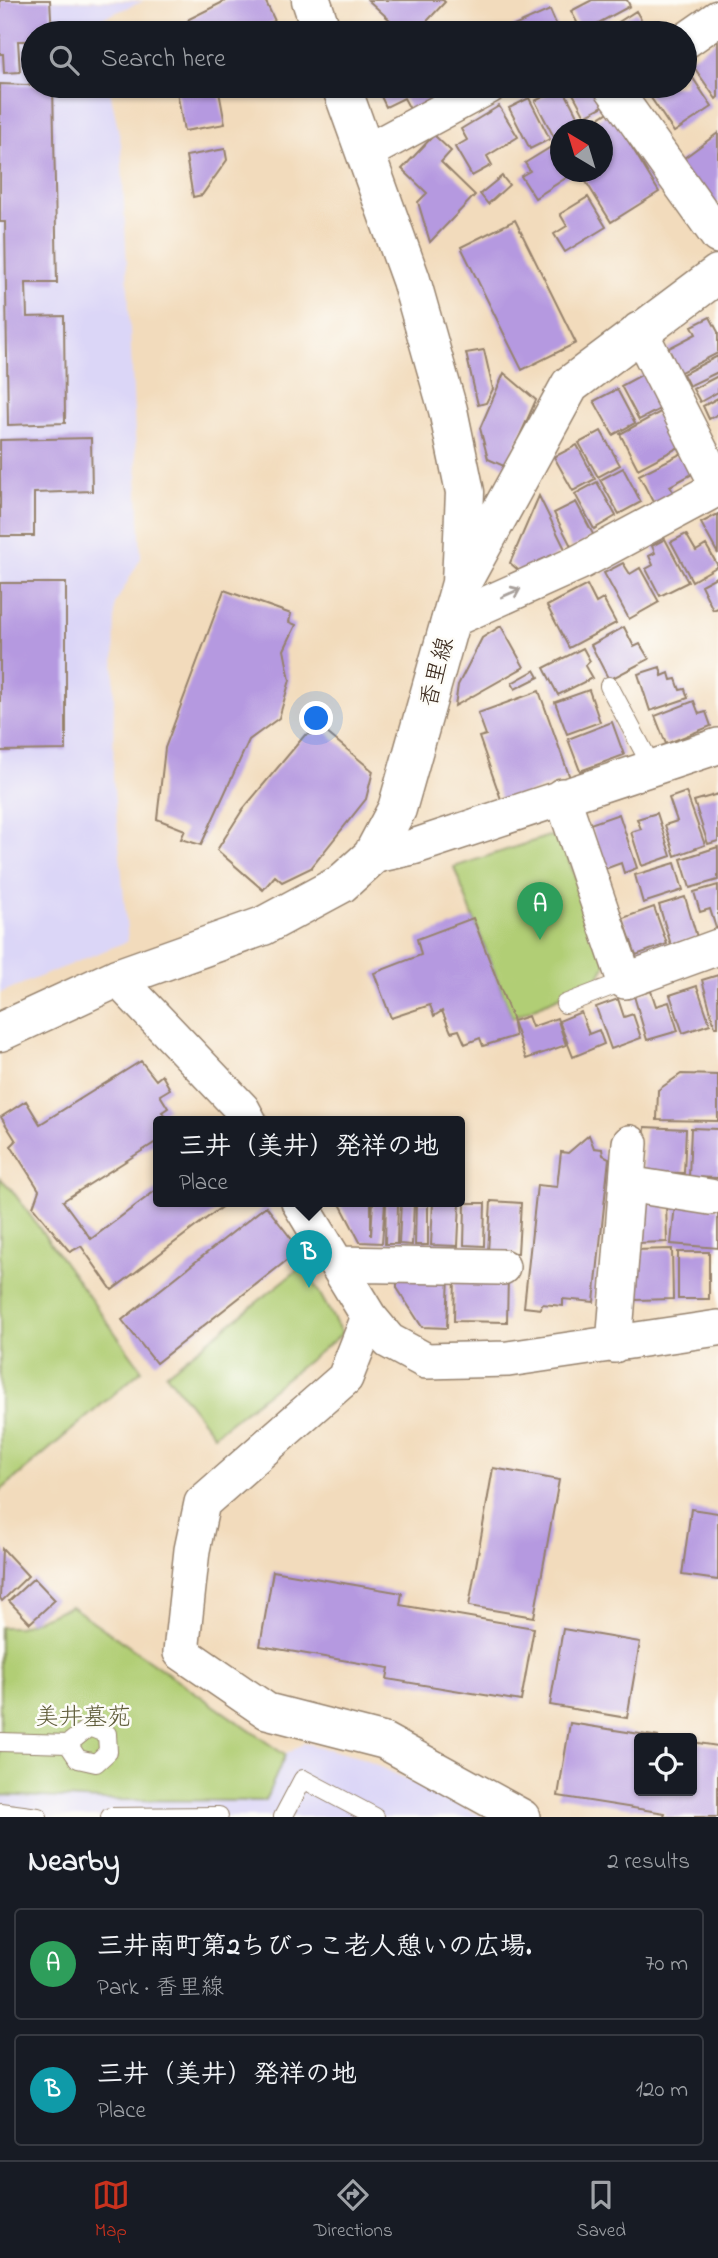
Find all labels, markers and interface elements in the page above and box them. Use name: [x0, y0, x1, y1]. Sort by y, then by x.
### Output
search box: [21, 21, 697, 98]
icon: search: [45, 41, 83, 79]
text: Search here: [101, 41, 226, 79]
north arrow: [550, 119, 613, 182]
one-way arrow: [500, 586, 522, 599]
street label: 香里線: [412, 633, 465, 712]
your location: [299, 701, 333, 735]
pin: A: [517, 882, 563, 940]
popup: [153, 1116, 465, 1207]
text: 三井（美井）発祥の地: [179, 1129, 439, 1167]
text: Place: [179, 1167, 228, 1200]
pin: B: [286, 1230, 332, 1288]
park label: 美井墓苑: [35, 1701, 131, 1736]
map controls: [634, 1733, 697, 1796]
button: locate: [634, 1733, 697, 1796]
text: Nearby: [28, 1841, 120, 1885]
text: 2 results: [607, 1846, 690, 1879]
text: 三井南町第2ちびっこ老人憩いの広場.: [97, 1929, 531, 1967]
text: A: [46, 1948, 60, 1981]
text: 70 m: [645, 1948, 688, 1981]
text: Park · 香里線: [97, 1972, 224, 2005]
text: 三井（美井）発祥の地: [97, 2057, 357, 2095]
text: B: [45, 2074, 61, 2107]
text: 120 m: [636, 2074, 688, 2107]
text: Place: [97, 2095, 146, 2128]
tab: Map: [92, 2176, 130, 2245]
tab: Directions: [314, 2176, 393, 2245]
tab: Saved: [577, 2176, 626, 2245]

